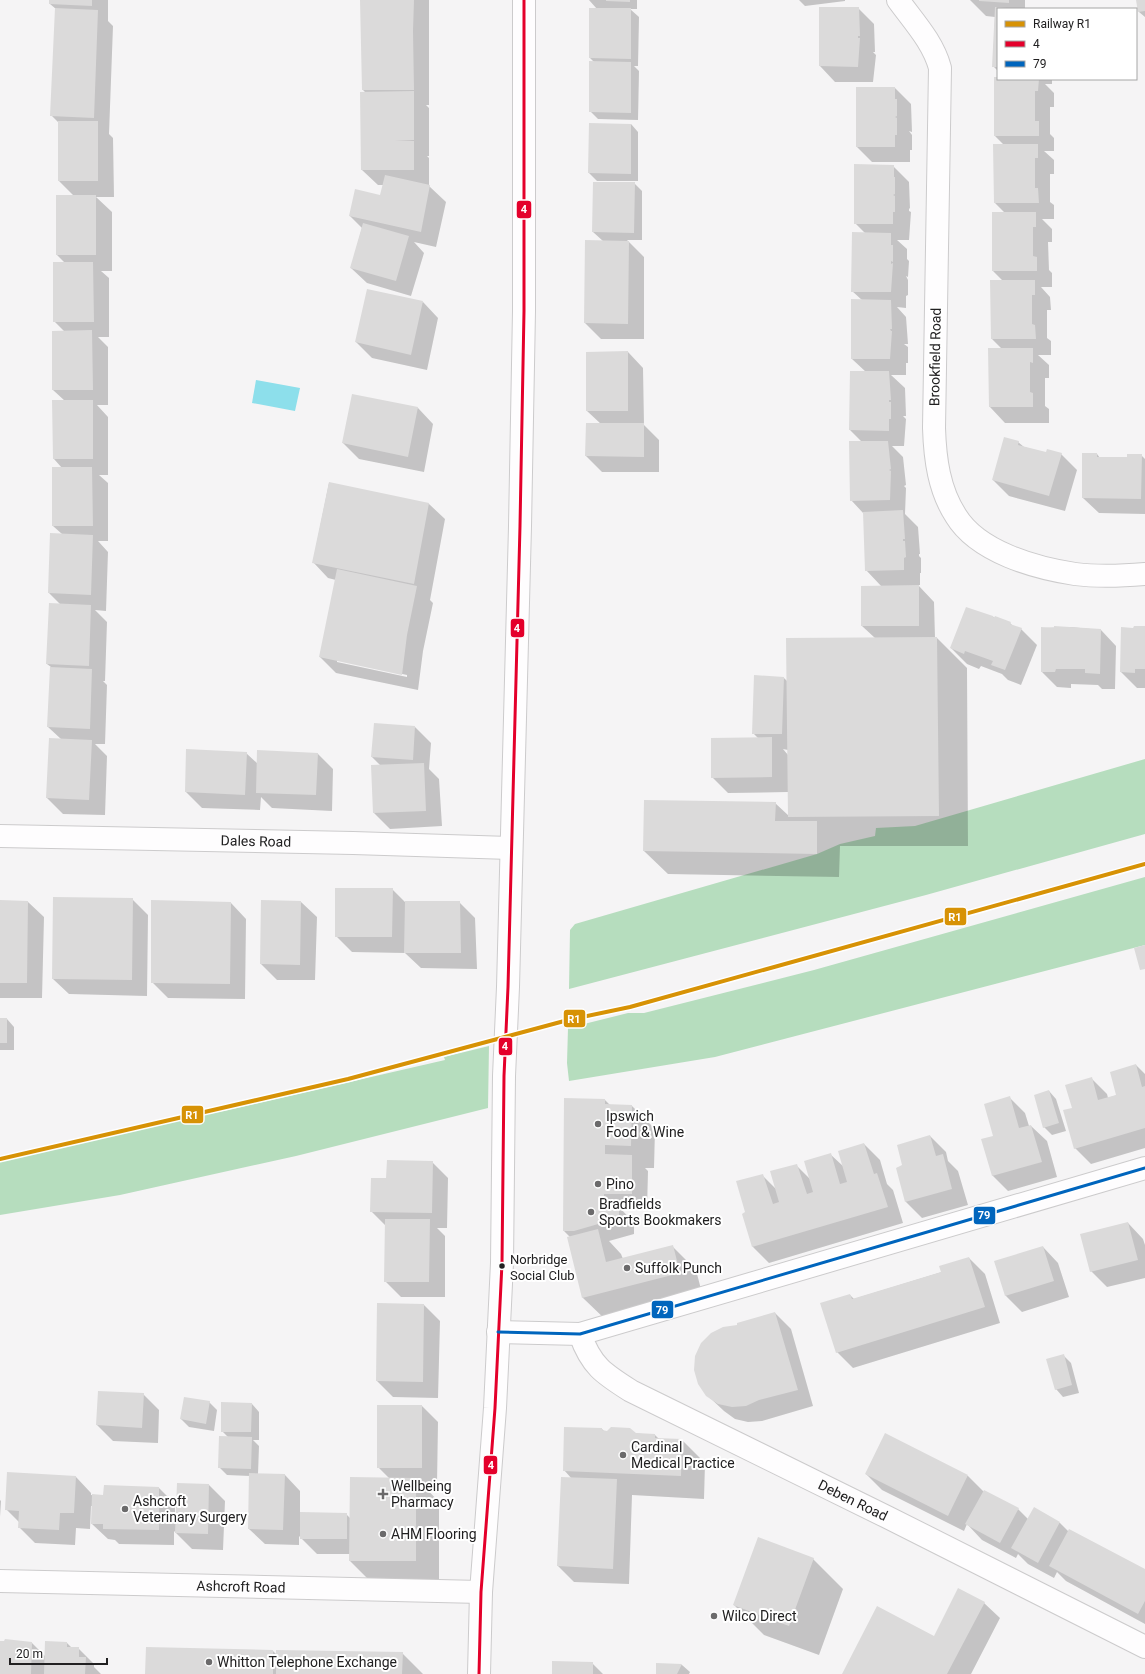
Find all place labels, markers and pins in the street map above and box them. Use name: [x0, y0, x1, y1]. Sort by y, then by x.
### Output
place label: Ipswich Food & Wine: [606, 1108, 684, 1140]
marker: Ipswich Food & Wine: [593, 1119, 603, 1129]
place label: Pino: [606, 1176, 634, 1192]
marker: Pino: [593, 1179, 603, 1189]
place label: Bradfields Sports Bookmakers: [599, 1196, 722, 1228]
marker: Bradfields Sports Bookmakers: [586, 1207, 596, 1217]
place label: Norbridge Social Club: [510, 1252, 575, 1283]
place label: Suffolk Punch: [635, 1260, 722, 1276]
marker: Norbridge Social Club: [497, 1261, 507, 1271]
marker: Suffolk Punch: [622, 1263, 632, 1273]
place label: Cardinal Medical Practice: [631, 1439, 735, 1471]
marker: Cardinal Medical Practice: [618, 1450, 628, 1460]
place label: Wellbeing Pharmacy: [391, 1478, 454, 1510]
marker: Wellbeing Pharmacy: [378, 1489, 388, 1499]
place label: Ashcroft Veterinary Surgery: [133, 1493, 247, 1525]
marker: Ashcroft Veterinary Surgery: [120, 1504, 130, 1514]
place label: AHM Flooring: [391, 1526, 477, 1542]
marker: AHM Flooring: [378, 1529, 388, 1539]
place label: Wilco Direct: [722, 1608, 797, 1624]
marker: Wilco Direct: [709, 1611, 719, 1621]
place label: Whitton Telephone Exchange: [217, 1654, 397, 1670]
marker: Whitton Telephone Exchange: [204, 1657, 214, 1667]

